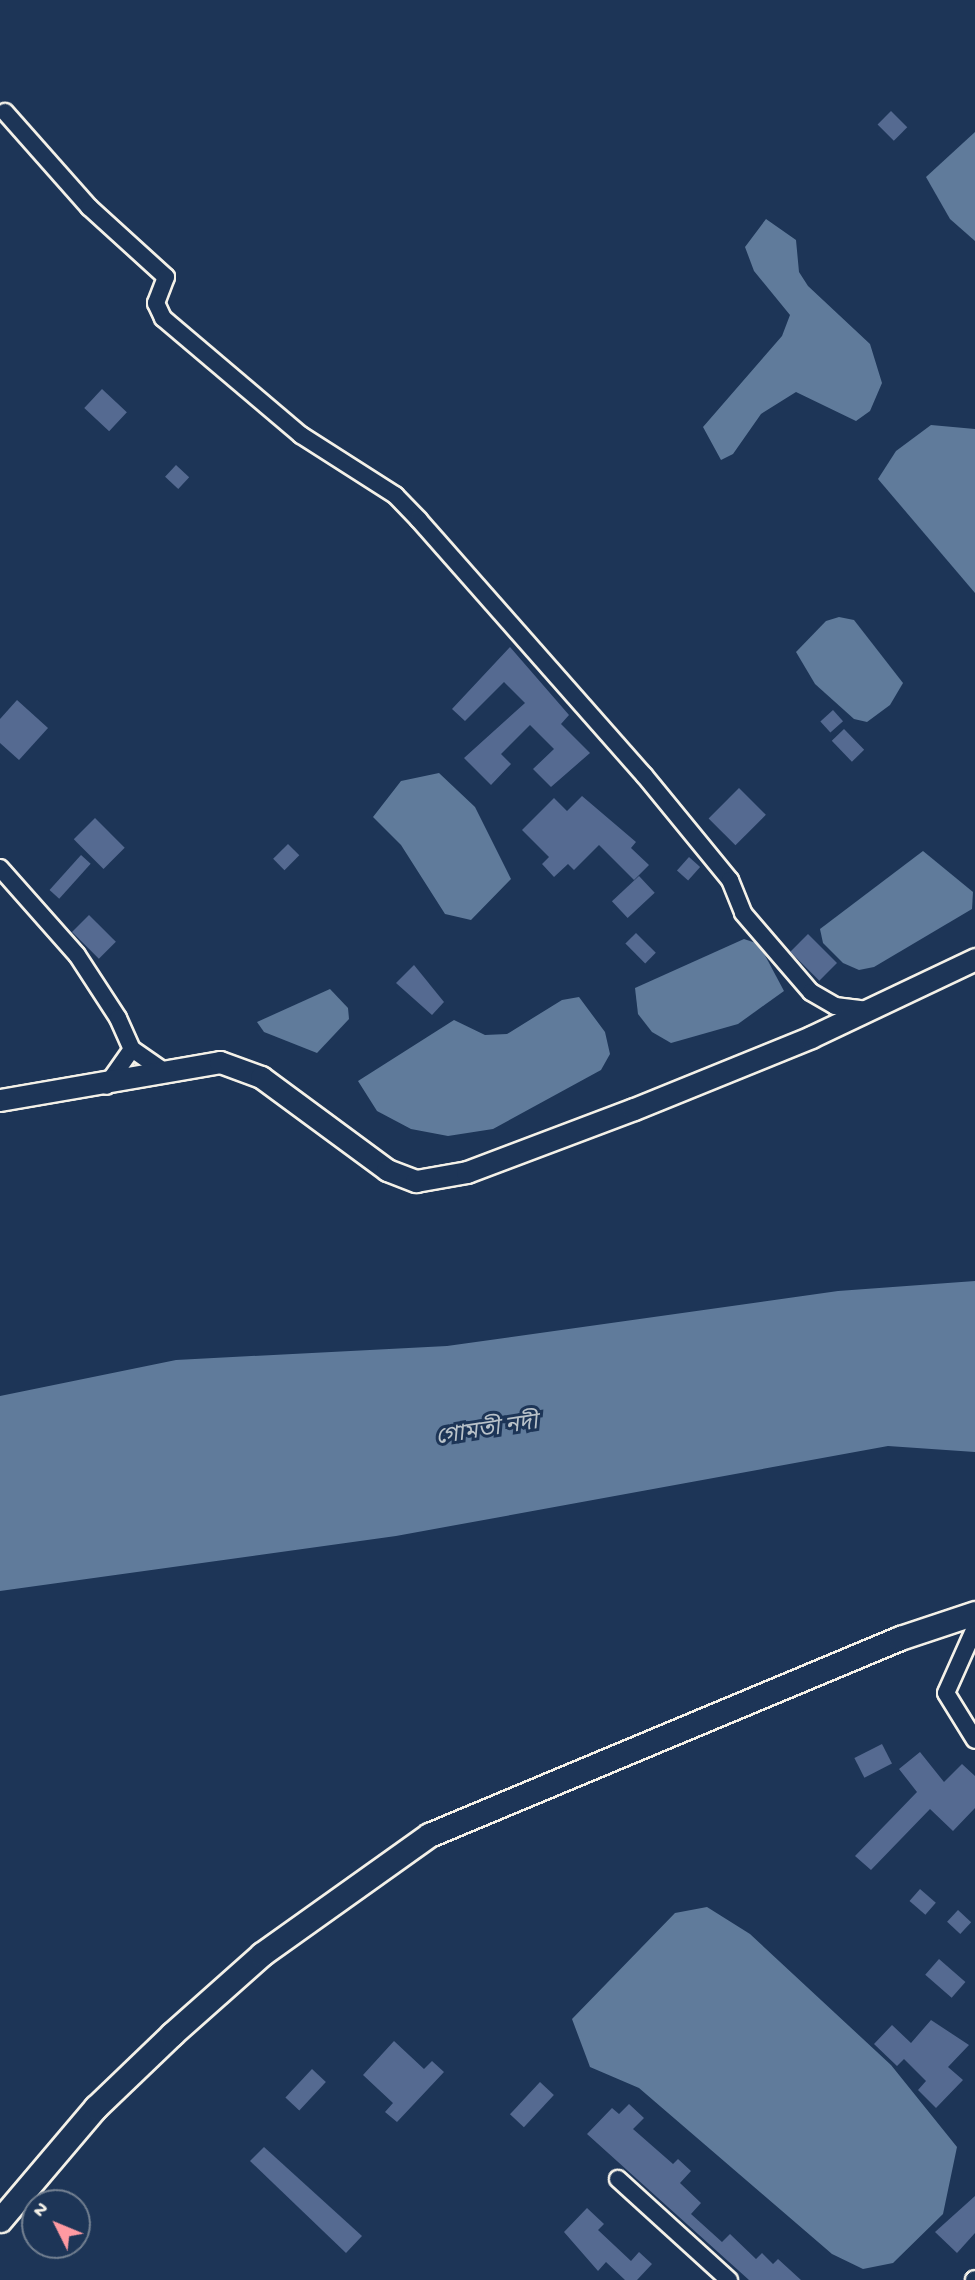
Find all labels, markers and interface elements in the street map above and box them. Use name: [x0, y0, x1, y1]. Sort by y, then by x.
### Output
water label: গোমতী নদী: [434, 1410, 540, 1454]
north arrow: [21, 2189, 91, 2259]
text: N: [29, 2198, 54, 2223]

